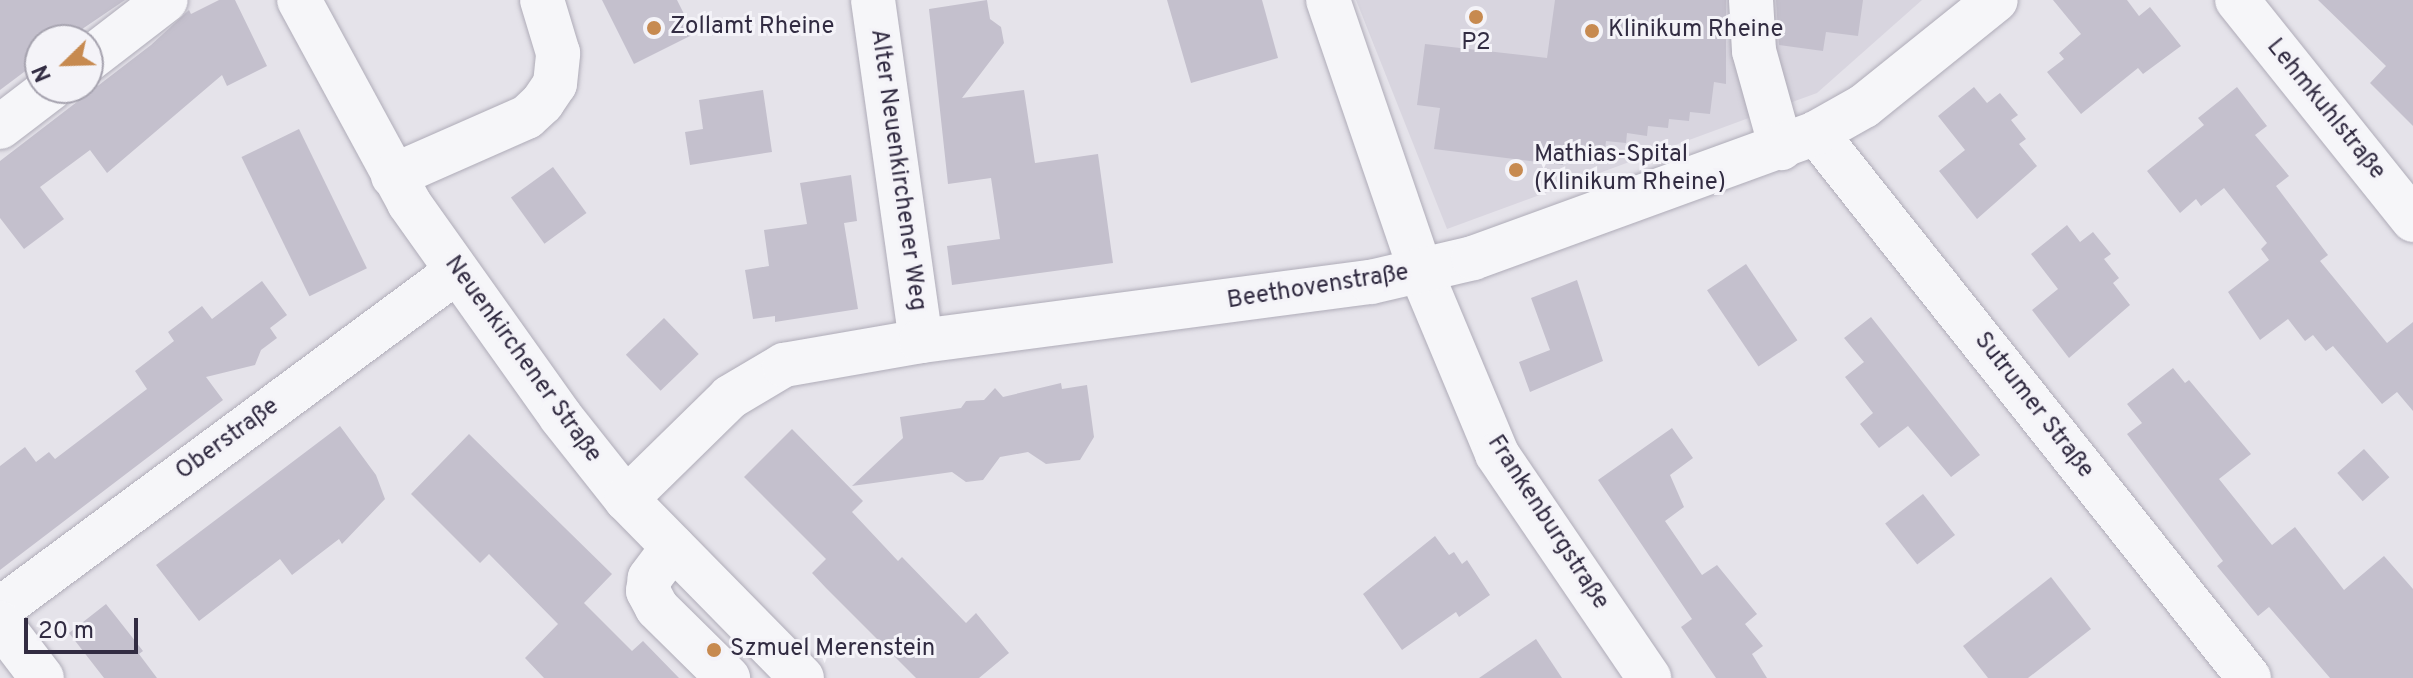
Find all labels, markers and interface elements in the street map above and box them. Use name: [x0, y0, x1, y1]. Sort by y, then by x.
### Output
marker: P2: [1467, 8, 1485, 26]
place label: Zollamt Rheine: [670, 14, 834, 42]
place label: Klinikum Rheine: [1608, 17, 1783, 45]
marker: Zollamt Rheine: [645, 19, 663, 37]
marker: Klinikum Rheine: [1583, 22, 1601, 40]
north arrow: [24, 24, 104, 104]
street label: Alter Neuenkirchener Weg: [863, 27, 931, 313]
place label: P2: [1461, 30, 1491, 58]
street label: Lehmkuhlstraße: [2259, 34, 2391, 186]
text: N: [28, 60, 59, 85]
place label: Mathias-Spital (Klinikum Rheine): [1534, 142, 1726, 198]
marker: Mathias-Spital (Klinikum Rheine): [1505, 159, 1527, 181]
street label: Neuenkirchener Straße: [437, 251, 607, 469]
street label: Beethovenstraße: [1225, 259, 1411, 317]
street label: Sutrumer Straße: [1967, 327, 2099, 485]
street label: Oberstraße: [171, 393, 285, 487]
street label: Frankenburgstraße: [1480, 431, 1614, 615]
scale bar: [28, 602, 142, 652]
text: 20 m: [38, 617, 94, 647]
place label: Szmuel Merenstein: [730, 636, 935, 664]
marker: Szmuel Merenstein: [705, 641, 723, 659]

